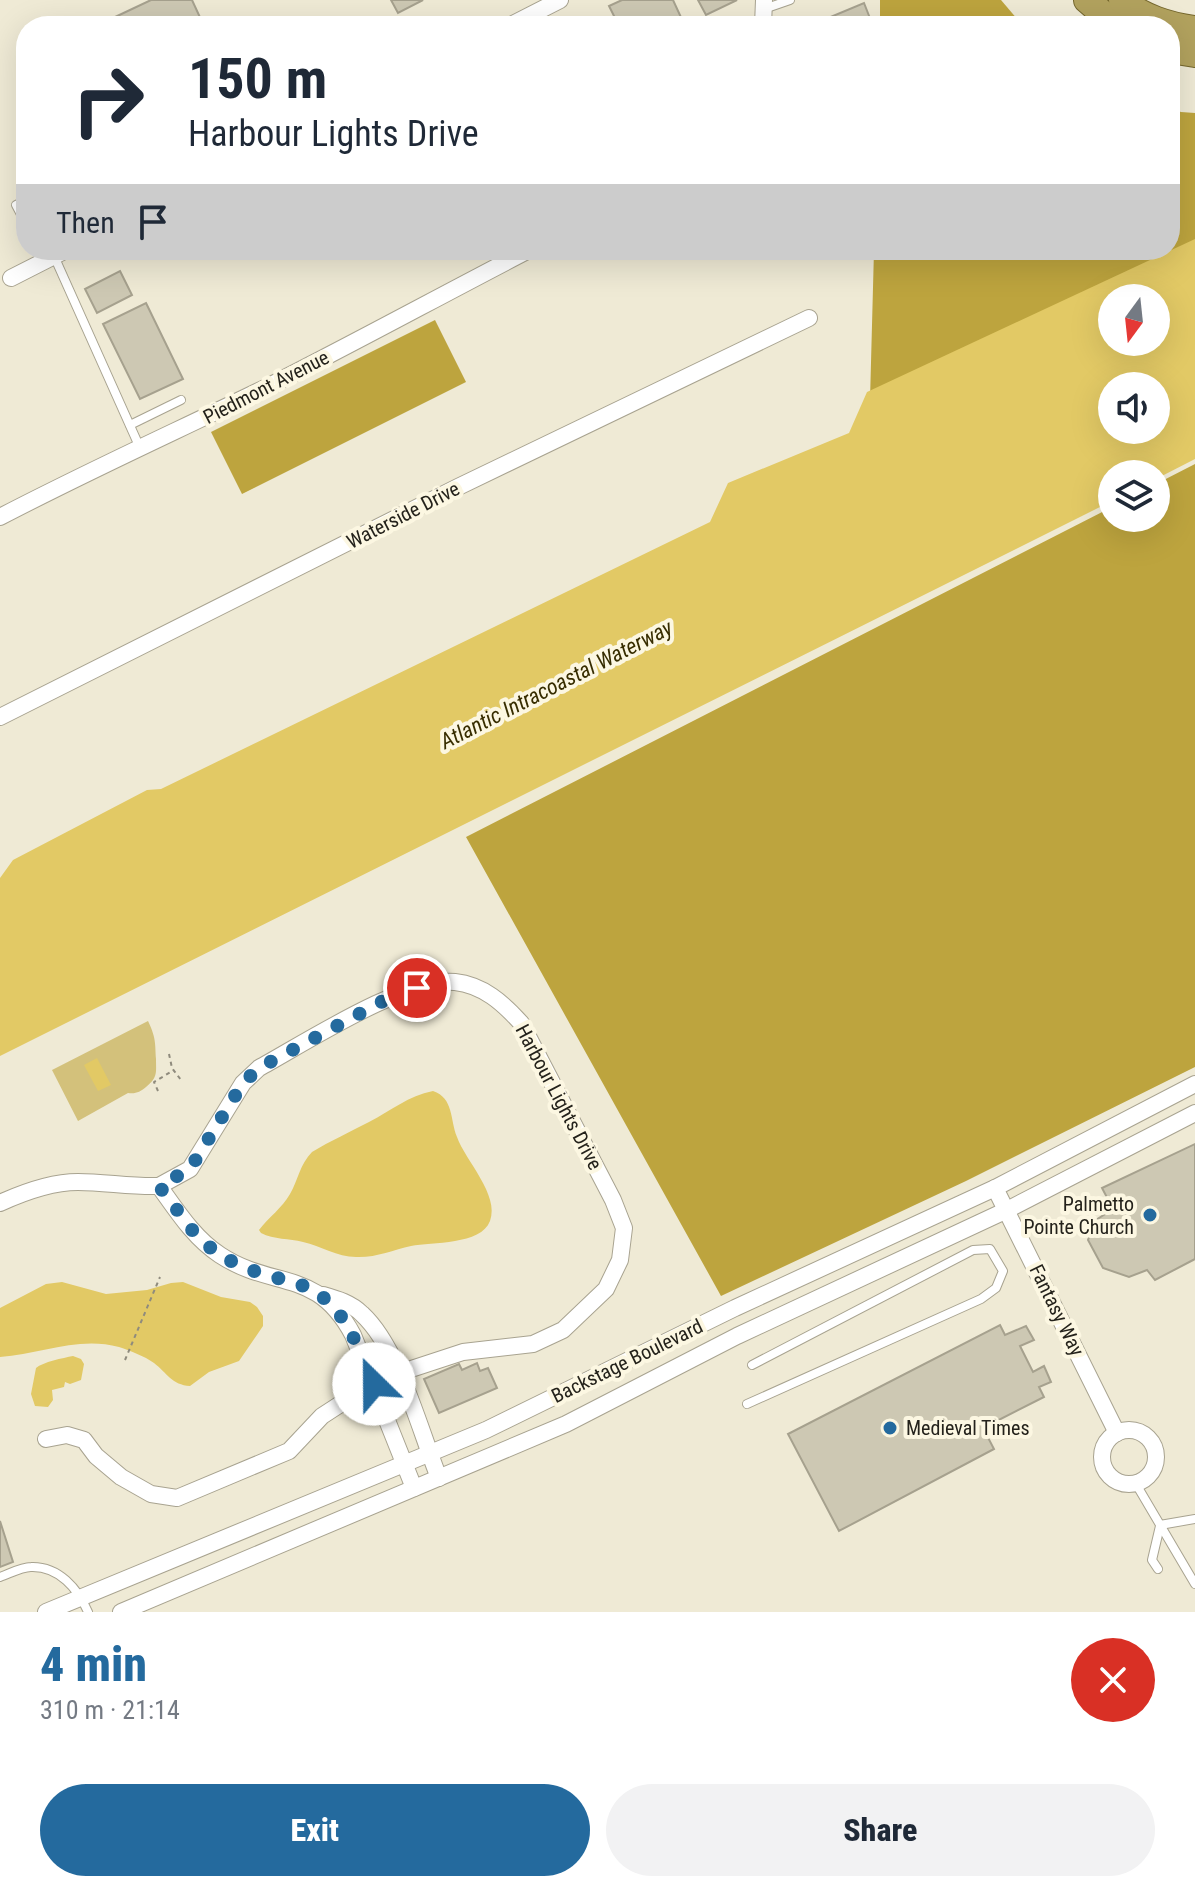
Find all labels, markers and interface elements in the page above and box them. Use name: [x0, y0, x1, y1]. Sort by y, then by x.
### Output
text: 150 m: [188, 46, 327, 112]
icon: right: [56, 48, 160, 152]
text: Harbour Lights Drive: [188, 113, 479, 155]
icon: arrive: [131, 200, 175, 244]
text: Then: [56, 205, 115, 240]
north arrow: [1098, 284, 1170, 356]
map controls: [1098, 284, 1170, 532]
street label: Piedmont Avenue: [199, 345, 333, 429]
button: sound: [1098, 372, 1170, 444]
button: layers: [1098, 460, 1170, 532]
street label: Waterside Drive: [343, 476, 463, 554]
water label: Atlantic Intracoastal Waterway: [435, 614, 677, 754]
pin: [383, 954, 451, 1022]
icon: arrive: [395, 966, 439, 1010]
street label: Harbour Lights Drive: [510, 1020, 608, 1174]
place label: Palmetto Pointe Church: [1023, 1192, 1134, 1239]
marker: Palmetto Pointe Church: [1141, 1206, 1159, 1224]
street label: Fantasy Way: [1025, 1260, 1089, 1360]
street label: Backstage Boulevard: [547, 1314, 707, 1408]
position arrow: [332, 1342, 416, 1426]
place label: Medieval Times: [906, 1416, 1030, 1440]
marker: Medieval Times: [881, 1419, 899, 1437]
text: 4 min: [40, 1636, 147, 1693]
button: close: [1071, 1638, 1155, 1722]
text: 310 m · 21:14: [40, 1695, 180, 1725]
button: Exit: [40, 1784, 590, 1876]
button: Share: [606, 1784, 1155, 1876]

